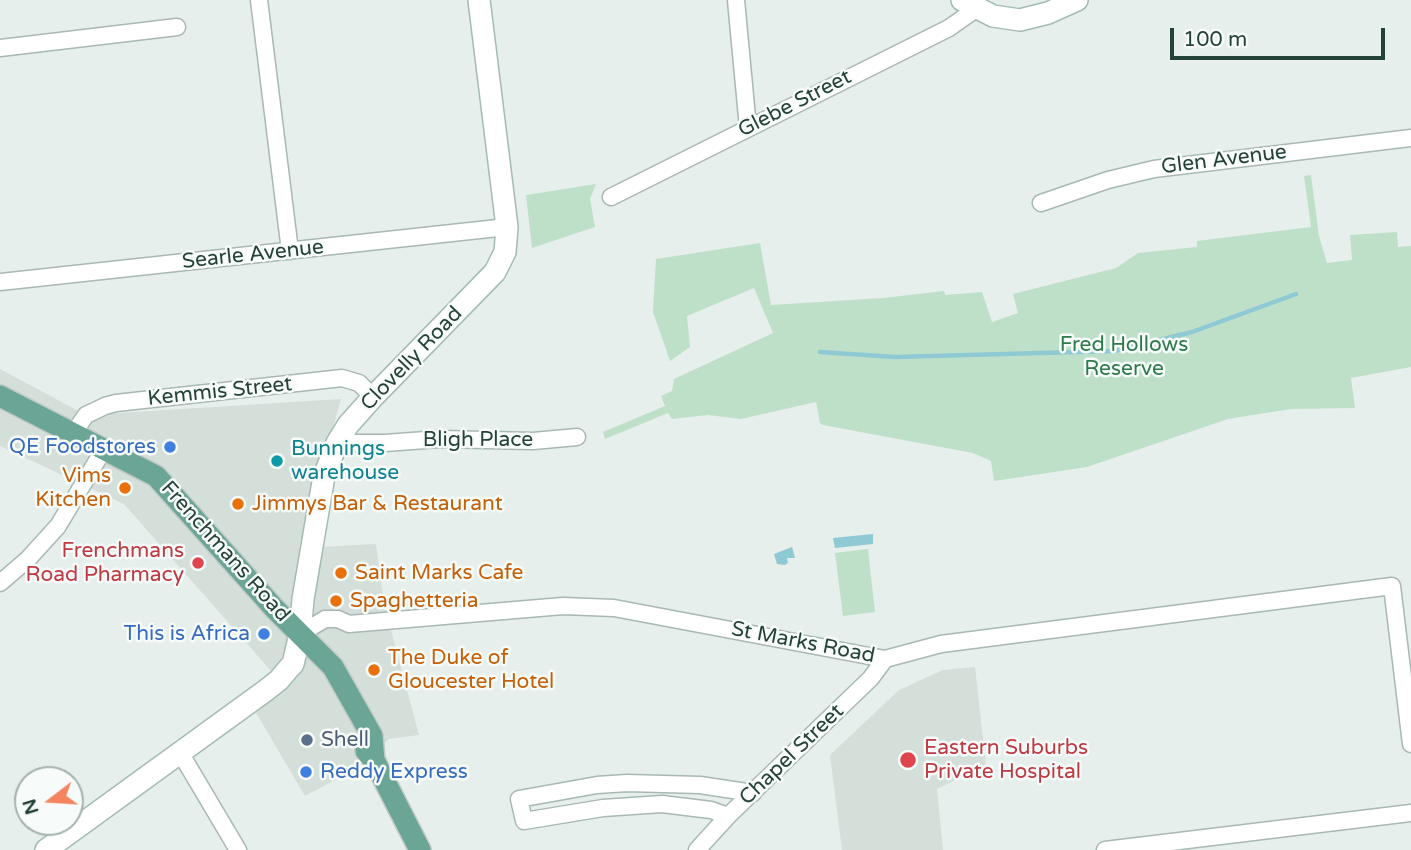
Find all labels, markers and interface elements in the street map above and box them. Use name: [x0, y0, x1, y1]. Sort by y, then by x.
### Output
scale bar: [1173, 14, 1388, 58]
text: 100 m: [1183, 27, 1247, 52]
street label: Glebe Street: [734, 65, 856, 143]
street label: Glen Avenue: [1160, 140, 1288, 180]
street label: Searle Avenue: [181, 235, 325, 275]
street label: Clovelly Road: [356, 302, 468, 416]
park label: Fred Hollows Reserve: [1060, 332, 1188, 382]
street label: Kemmis Street: [146, 372, 294, 412]
street label: Bligh Place: [423, 427, 533, 453]
place label: QE Foodstores: [9, 434, 156, 460]
place label: Bunnings warehouse: [291, 436, 399, 486]
marker: QE Foodstores: [162, 439, 178, 455]
marker: Bunnings warehouse: [269, 453, 285, 469]
place label: Vims Kitchen: [35, 463, 111, 513]
street label: Frenchmans Road: [155, 476, 295, 628]
marker: Vims Kitchen: [117, 480, 133, 496]
place label: Jimmys Bar & Restaurant: [252, 491, 503, 517]
marker: Jimmys Bar & Restaurant: [230, 496, 246, 512]
place label: Frenchmans Road Pharmacy: [26, 538, 184, 588]
marker: Frenchmans Road Pharmacy: [190, 555, 206, 571]
place label: Saint Marks Cafe: [355, 560, 523, 586]
marker: Saint Marks Cafe: [333, 565, 349, 581]
place label: Spaghetteria: [350, 588, 479, 614]
marker: Spaghetteria: [328, 593, 344, 609]
street label: St Marks Road: [729, 617, 877, 669]
place label: This is Africa: [123, 621, 250, 647]
marker: This is Africa: [256, 626, 272, 642]
place label: The Duke of Gloucester Hotel: [388, 645, 554, 695]
marker: The Duke of Gloucester Hotel: [366, 662, 382, 678]
street label: Chapel Street: [735, 699, 849, 811]
place label: Shell: [321, 727, 369, 753]
marker: Shell: [299, 732, 315, 748]
place label: Eastern Suburbs Private Hospital: [924, 735, 1088, 785]
marker: Eastern Suburbs Private Hospital: [898, 750, 918, 770]
place label: Reddy Express: [320, 759, 468, 785]
marker: Reddy Express: [298, 764, 314, 780]
north arrow: [14, 766, 84, 836]
text: N: [18, 796, 44, 817]

